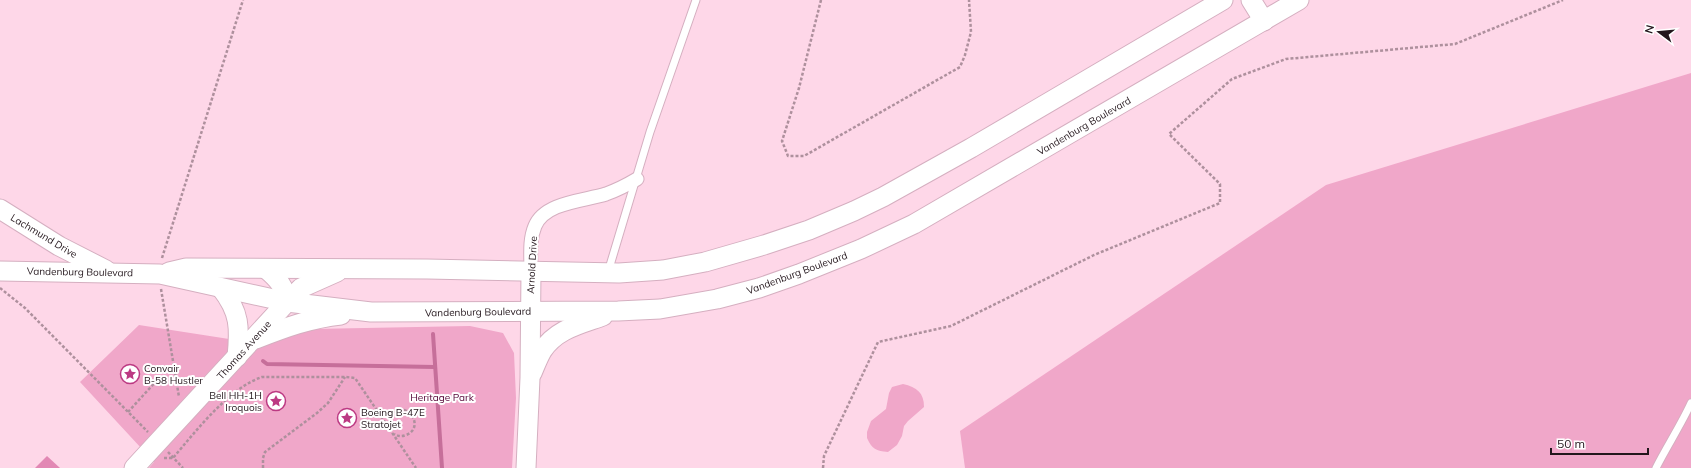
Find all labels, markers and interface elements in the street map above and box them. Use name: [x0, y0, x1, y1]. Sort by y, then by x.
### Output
north arrow: [1639, 12, 1679, 52]
text: N: [1642, 23, 1657, 35]
street label: Vandenburg Boulevard: [1035, 94, 1133, 158]
street label: Lachmund Drive: [8, 211, 80, 261]
street label: Arnold Drive: [524, 236, 540, 294]
street label: Vandenburg Boulevard: [745, 249, 849, 297]
street label: Vandenburg Boulevard: [27, 265, 133, 279]
street label: Vandenburg Boulevard: [425, 305, 531, 319]
street label: Thomas Avenue: [214, 318, 274, 382]
place label: Convair B-58 Hustler: [144, 362, 203, 387]
place icon: Convair B-58 Hustler: [119, 363, 141, 385]
place label: Bell HH-1H Iroquois: [209, 389, 262, 414]
place icon: Bell HH-1H Iroquois: [265, 390, 287, 412]
park label: Heritage Park: [410, 391, 475, 404]
place label: Boeing B-47E Stratojet: [361, 406, 425, 431]
place icon: Boeing B-47E Stratojet: [336, 407, 358, 429]
scale bar: [1551, 430, 1648, 456]
text: 50 m: [1557, 436, 1585, 451]

